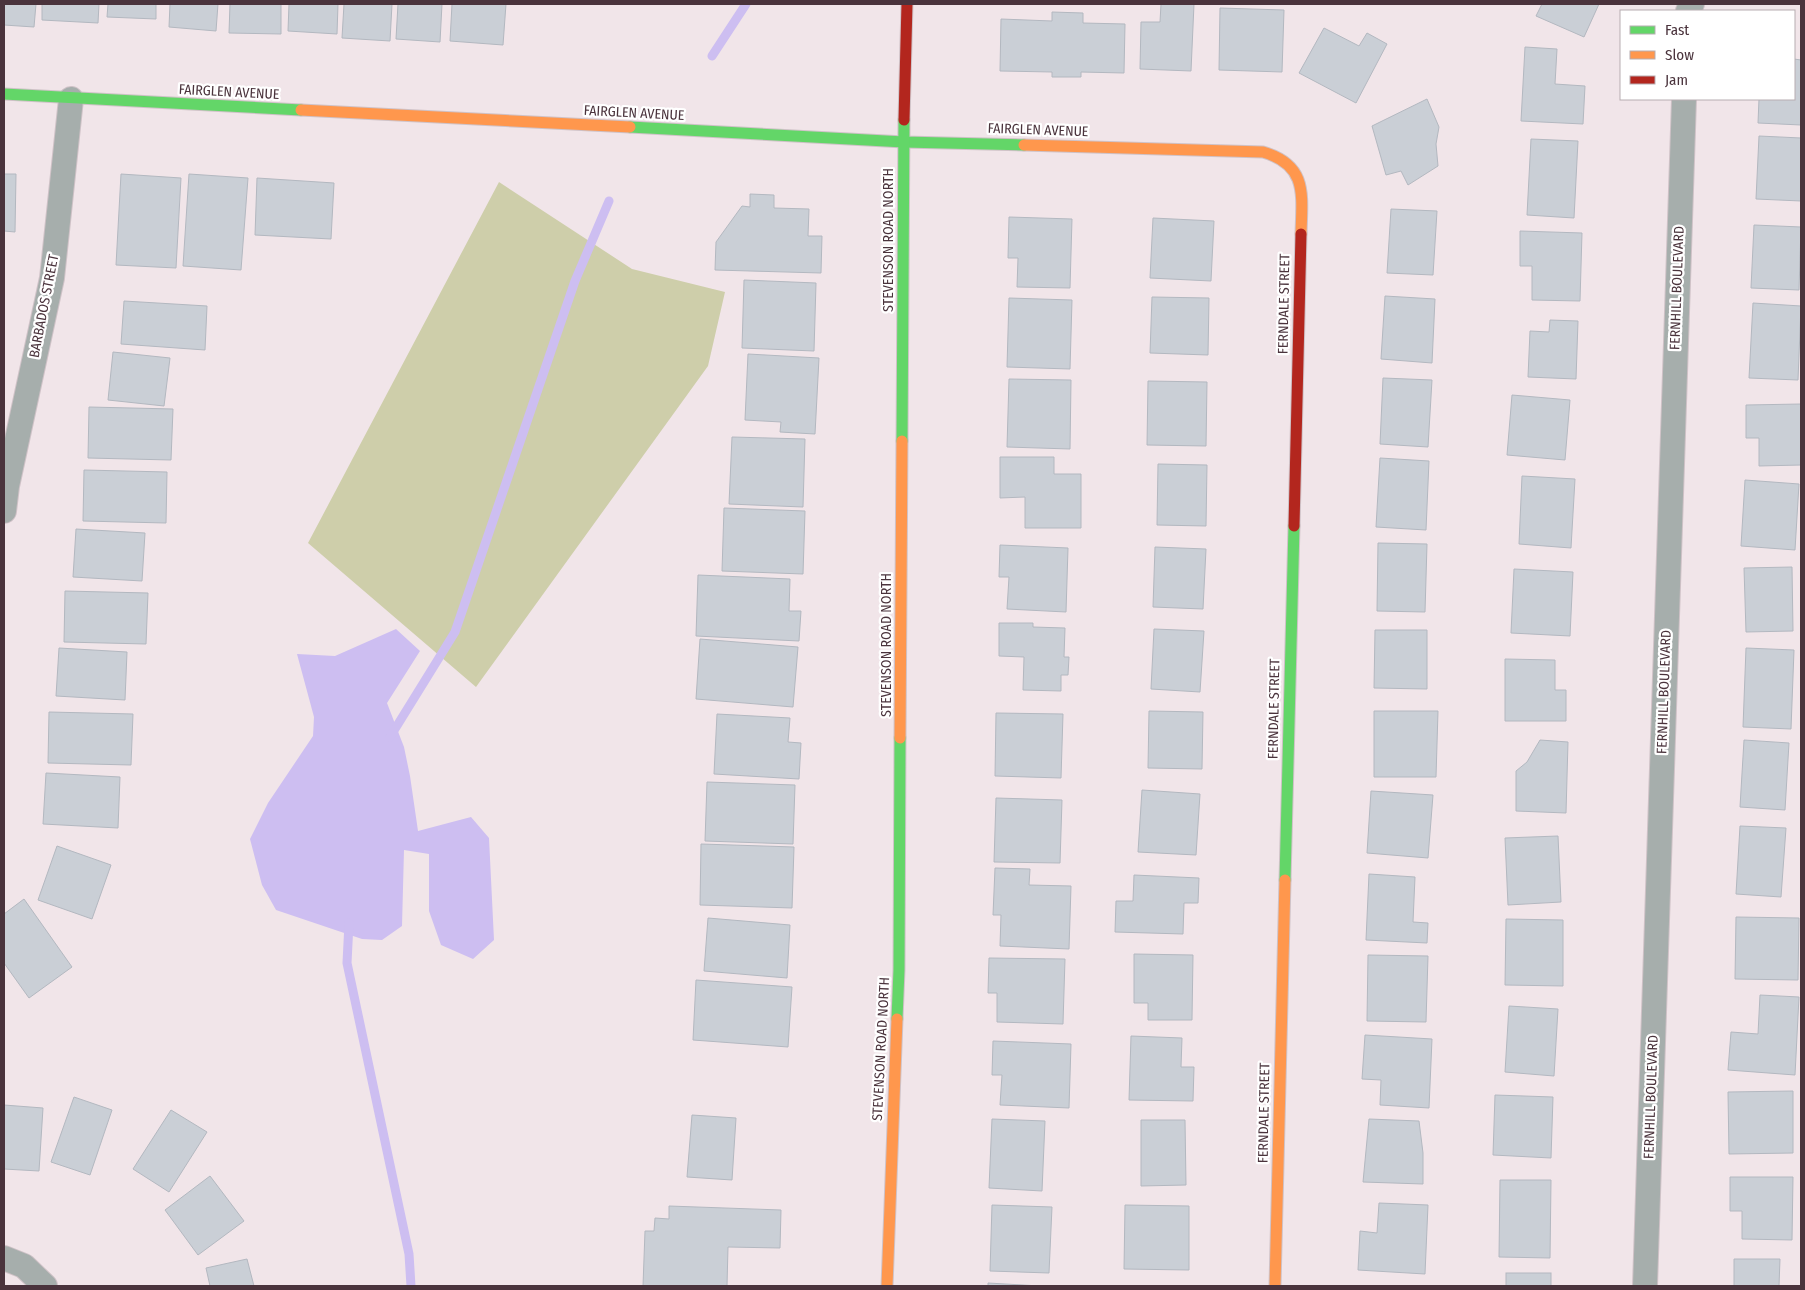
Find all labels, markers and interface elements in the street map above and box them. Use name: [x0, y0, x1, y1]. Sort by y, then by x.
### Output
legend: [1620, 10, 1795, 100]
text: Fast: [1665, 21, 1689, 39]
text: Slow: [1665, 46, 1694, 64]
text: Jam: [1665, 71, 1688, 89]
street label: FAIRGLEN AVENUE: [178, 81, 280, 103]
street label: FAIRGLEN AVENUE: [583, 102, 685, 124]
street label: FAIRGLEN AVENUE: [987, 120, 1089, 140]
street label: STEVENSON ROAD NORTH: [880, 168, 897, 312]
street label: FERNHILL BOULEVARD: [1666, 226, 1688, 350]
street label: BARBADOS STREET: [26, 252, 62, 359]
street label: FERNDALE STREET: [1275, 253, 1293, 354]
street label: STEVENSON ROAD NORTH: [878, 573, 895, 717]
street label: FERNHILL BOULEVARD: [1653, 630, 1675, 754]
street label: FERNDALE STREET: [1265, 658, 1283, 759]
street label: STEVENSON ROAD NORTH: [869, 977, 893, 1121]
street label: FERNHILL BOULEVARD: [1640, 1035, 1662, 1159]
street label: FERNDALE STREET: [1255, 1062, 1273, 1163]

